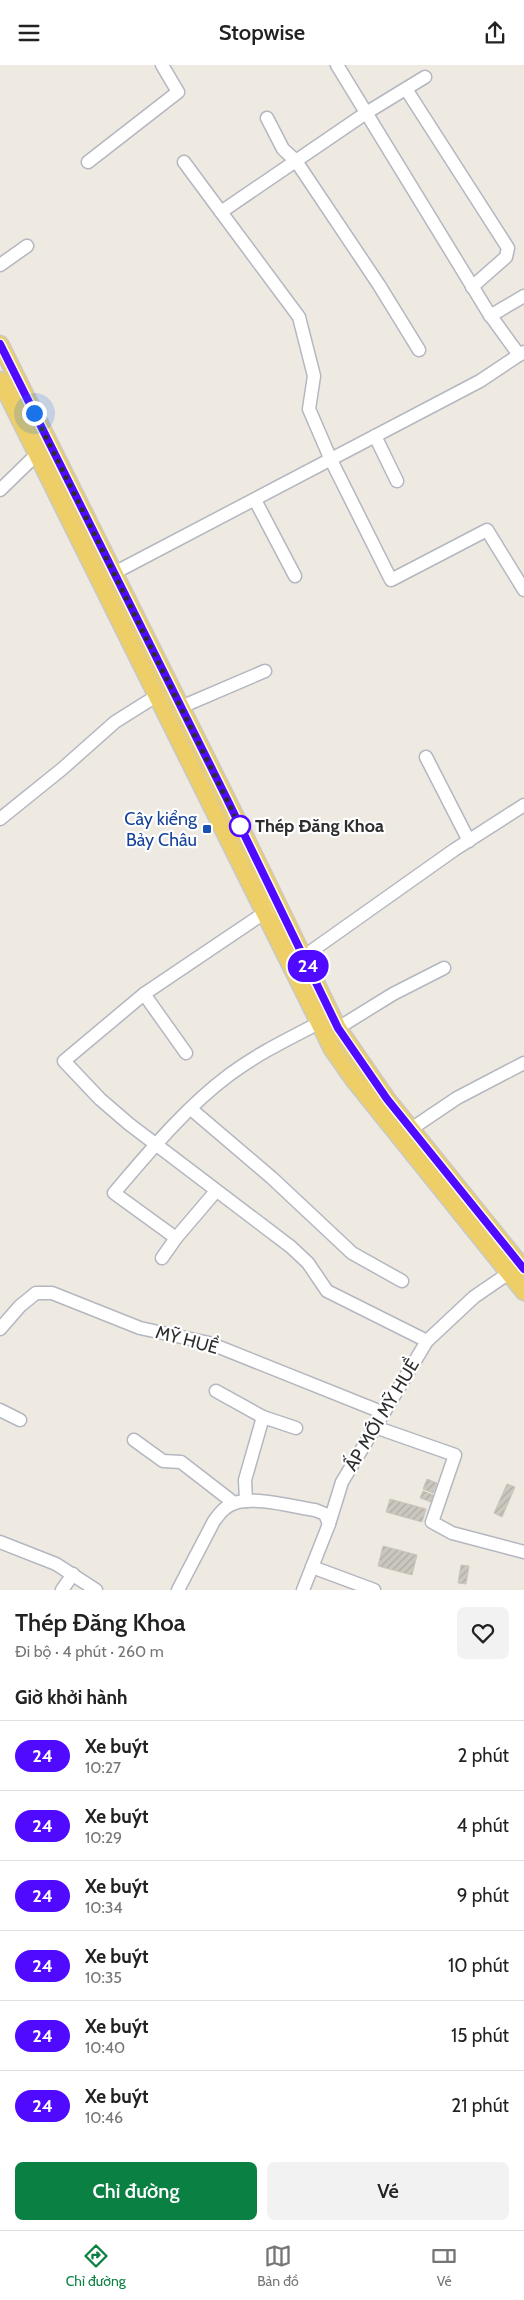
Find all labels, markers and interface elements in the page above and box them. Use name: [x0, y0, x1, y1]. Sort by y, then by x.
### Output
icon: menu: [15, 19, 43, 47]
text: Stopwise: [219, 19, 305, 46]
icon: share: [481, 19, 509, 47]
your location: [22, 401, 47, 426]
place label: Cây kiểng Bảy Châu: [124, 808, 198, 851]
marker: Thép Đăng Khoa: [229, 815, 251, 837]
place label: Thép Đăng Khoa: [255, 815, 384, 837]
marker: Cây kiểng Bảy Châu: [201, 823, 213, 835]
line badge: 24: [286, 950, 330, 982]
text: 24: [298, 955, 318, 977]
street label: MỸ HUỀ: [153, 1319, 221, 1359]
street label: ẤP MỚI MỸ HUỀ: [338, 1354, 424, 1475]
button: heart: [457, 1607, 509, 1659]
text: Thép Đăng Khoa: [15, 1608, 185, 1637]
text: Đi bộ · 4 phút · 260 m: [15, 1642, 164, 1661]
text: Giờ khởi hành: [15, 1686, 127, 1709]
text: Xe buýt: [85, 1735, 148, 1758]
text: 2 phút: [458, 1744, 509, 1767]
text: 24: [32, 1745, 53, 1767]
text: 10:27: [85, 1758, 121, 1777]
text: Xe buýt: [85, 1805, 148, 1828]
text: 4 phút: [457, 1814, 509, 1837]
text: 24: [32, 1815, 53, 1837]
text: 10:29: [85, 1828, 122, 1847]
text: Xe buýt: [85, 1875, 148, 1898]
text: 9 phút: [457, 1884, 509, 1907]
text: 24: [32, 1885, 53, 1907]
text: 10:34: [85, 1898, 123, 1917]
text: Xe buýt: [85, 1945, 148, 1968]
text: 10 phút: [448, 1954, 509, 1977]
text: 24: [32, 1955, 53, 1977]
text: 10:35: [85, 1968, 122, 1987]
text: Xe buýt: [85, 2015, 148, 2038]
text: 15 phút: [451, 2024, 509, 2047]
text: 24: [32, 2025, 53, 2047]
text: 10:40: [85, 2038, 125, 2057]
text: Xe buýt: [85, 2085, 148, 2108]
text: 21 phút: [451, 2094, 509, 2117]
text: 24: [32, 2095, 53, 2117]
text: 10:46: [85, 2108, 123, 2127]
button: Chỉ đường: [15, 2162, 257, 2220]
button: Vé: [267, 2162, 509, 2220]
tab: Chỉ đường: [66, 2242, 126, 2290]
tab: Bản đồ: [257, 2242, 299, 2290]
tab: Vé: [430, 2242, 458, 2290]

